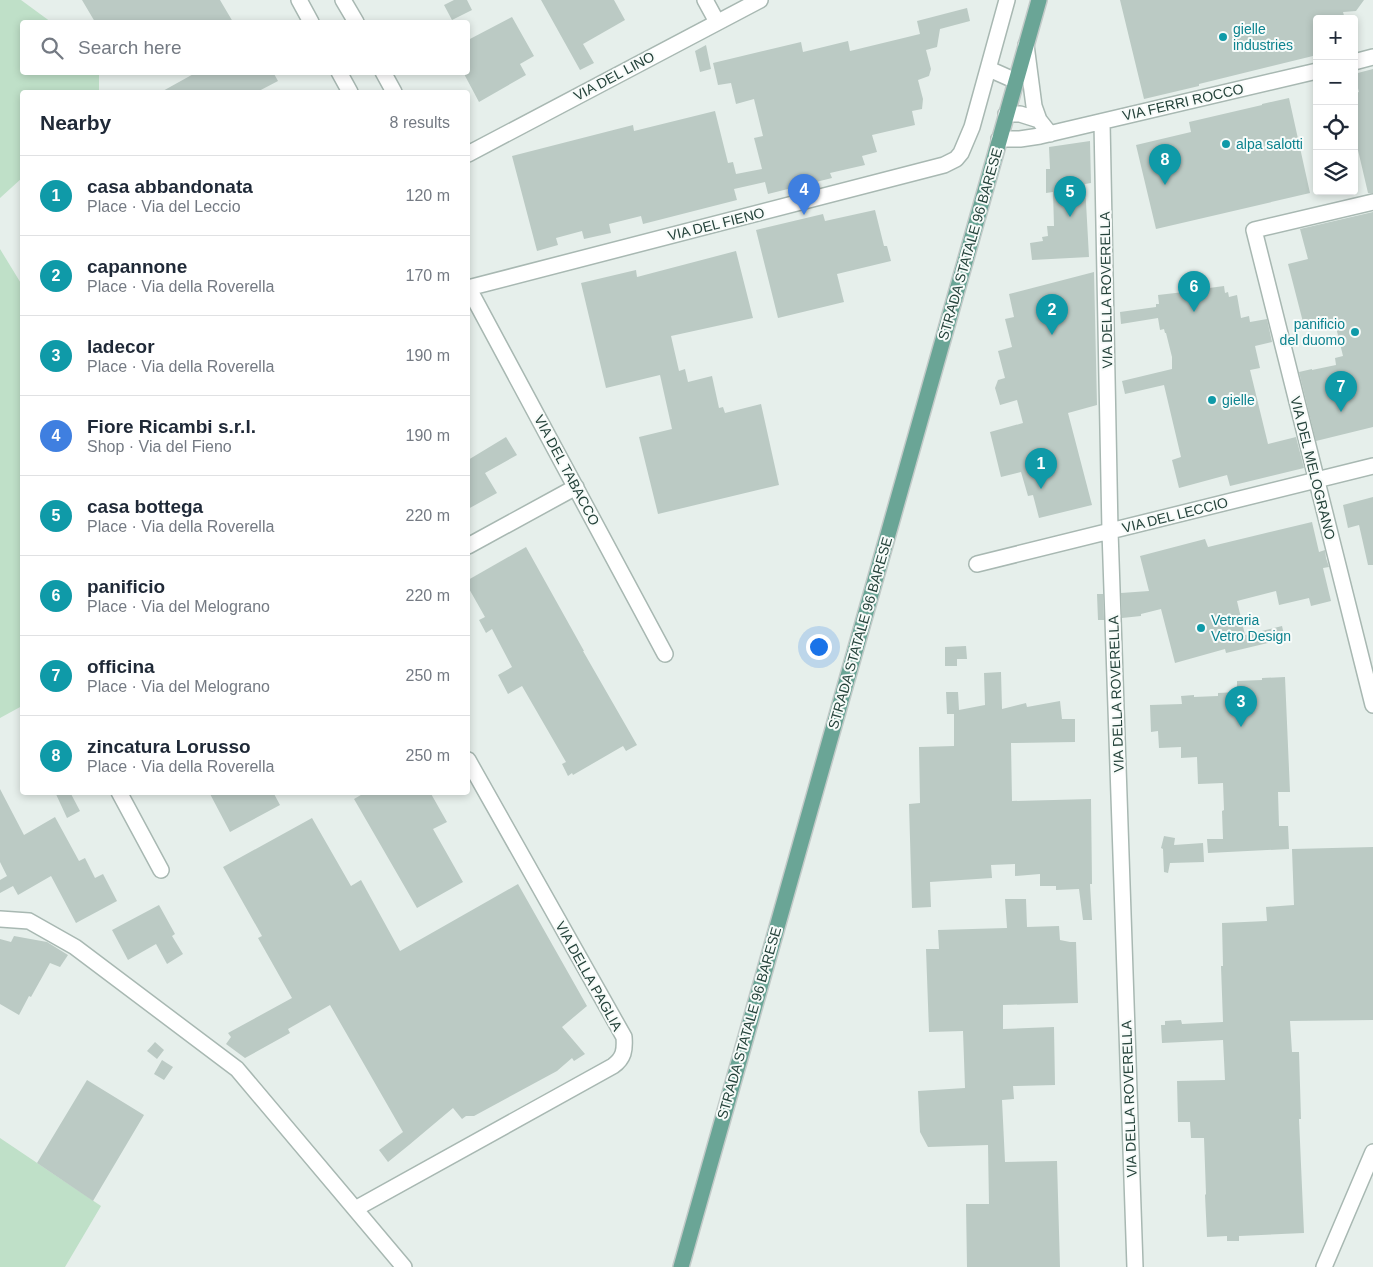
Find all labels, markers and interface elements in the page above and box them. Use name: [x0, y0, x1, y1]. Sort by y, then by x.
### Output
map controls: [1313, 15, 1358, 195]
button: +: [1313, 15, 1358, 60]
search box: [20, 20, 470, 75]
place label: gielle industries: [1233, 21, 1293, 53]
marker: gielle industries: [1217, 31, 1229, 43]
icon: search: [38, 34, 66, 62]
text: Search here: [78, 37, 182, 58]
street label: VIA DEL LINO: [571, 48, 657, 104]
button: −: [1313, 60, 1358, 105]
street label: VIA FERRI ROCCO: [1121, 80, 1245, 124]
button: locate: [1313, 105, 1358, 150]
text: Nearby: [40, 111, 111, 134]
text: 8 results: [390, 114, 450, 131]
place label: alpa salotti: [1236, 136, 1303, 152]
marker: alpa salotti: [1220, 138, 1232, 150]
pin: 8: [1149, 144, 1181, 185]
street label: STRADA STATALE 96 BARESE: [935, 146, 1005, 342]
button: layers: [1313, 150, 1358, 195]
pin: 4: [788, 174, 820, 215]
text: casa abbandonata: [87, 176, 253, 197]
pin: 5: [1054, 176, 1086, 217]
text: 1: [52, 187, 60, 204]
text: 120 m: [406, 187, 450, 204]
text: Place · Via del Leccio: [87, 198, 241, 215]
street label: VIA DEL FIENO: [666, 204, 766, 244]
street label: VIA DELLA ROVERELLA: [1097, 211, 1115, 369]
text: capannone: [87, 256, 187, 277]
text: 2: [52, 267, 60, 284]
text: 170 m: [406, 267, 450, 284]
pin: 6: [1178, 271, 1210, 312]
text: Place · Via della Roverella: [87, 278, 274, 295]
pin: 2: [1036, 294, 1068, 335]
place label: panificio del duomo: [1280, 316, 1345, 348]
marker: panificio del duomo: [1349, 326, 1361, 338]
text: ladecor: [87, 336, 155, 357]
text: 3: [52, 347, 60, 364]
text: 190 m: [406, 347, 450, 364]
text: Place · Via della Roverella: [87, 358, 274, 375]
pin: 7: [1325, 371, 1357, 412]
place label: gielle: [1222, 392, 1255, 408]
marker: gielle: [1206, 394, 1218, 406]
street label: VIA DEL MELOGRANO: [1287, 395, 1339, 541]
street label: VIA DEL TABACCO: [531, 412, 603, 528]
text: Fiore Ricambi s.r.l.: [87, 416, 256, 437]
text: 4: [52, 427, 60, 444]
text: 190 m: [406, 427, 450, 444]
text: Shop · Via del Fieno: [87, 438, 232, 455]
pin: 1: [1025, 448, 1057, 489]
street label: VIA DEL LECCIO: [1120, 494, 1230, 536]
text: casa bottega: [87, 496, 203, 517]
text: 5: [52, 507, 60, 524]
text: 220 m: [406, 507, 450, 524]
text: Place · Via della Roverella: [87, 518, 274, 535]
street label: STRADA STATALE 96 BARESE: [825, 535, 895, 731]
text: panificio: [87, 576, 165, 597]
text: 6: [52, 587, 60, 604]
text: 220 m: [406, 587, 450, 604]
text: Place · Via del Melograno: [87, 598, 270, 615]
place label: Vetreria Vetro Design: [1211, 612, 1291, 644]
street label: VIA DELLA ROVERELLA: [1105, 615, 1127, 773]
marker: Vetreria Vetro Design: [1195, 622, 1207, 634]
your location: [806, 634, 832, 660]
text: officina: [87, 656, 155, 677]
text: 7: [52, 667, 60, 684]
text: 250 m: [406, 667, 450, 684]
text: Place · Via del Melograno: [87, 678, 270, 695]
pin: 3: [1225, 686, 1257, 727]
text: zincatura Lorusso: [87, 736, 251, 757]
text: 8: [52, 747, 60, 764]
text: 250 m: [406, 747, 450, 764]
text: Place · Via della Roverella: [87, 758, 274, 775]
street label: VIA DELLA PAGLIA: [552, 918, 626, 1034]
street label: STRADA STATALE 96 BARESE: [714, 925, 784, 1121]
street label: VIA DELLA ROVERELLA: [1118, 1020, 1140, 1178]

